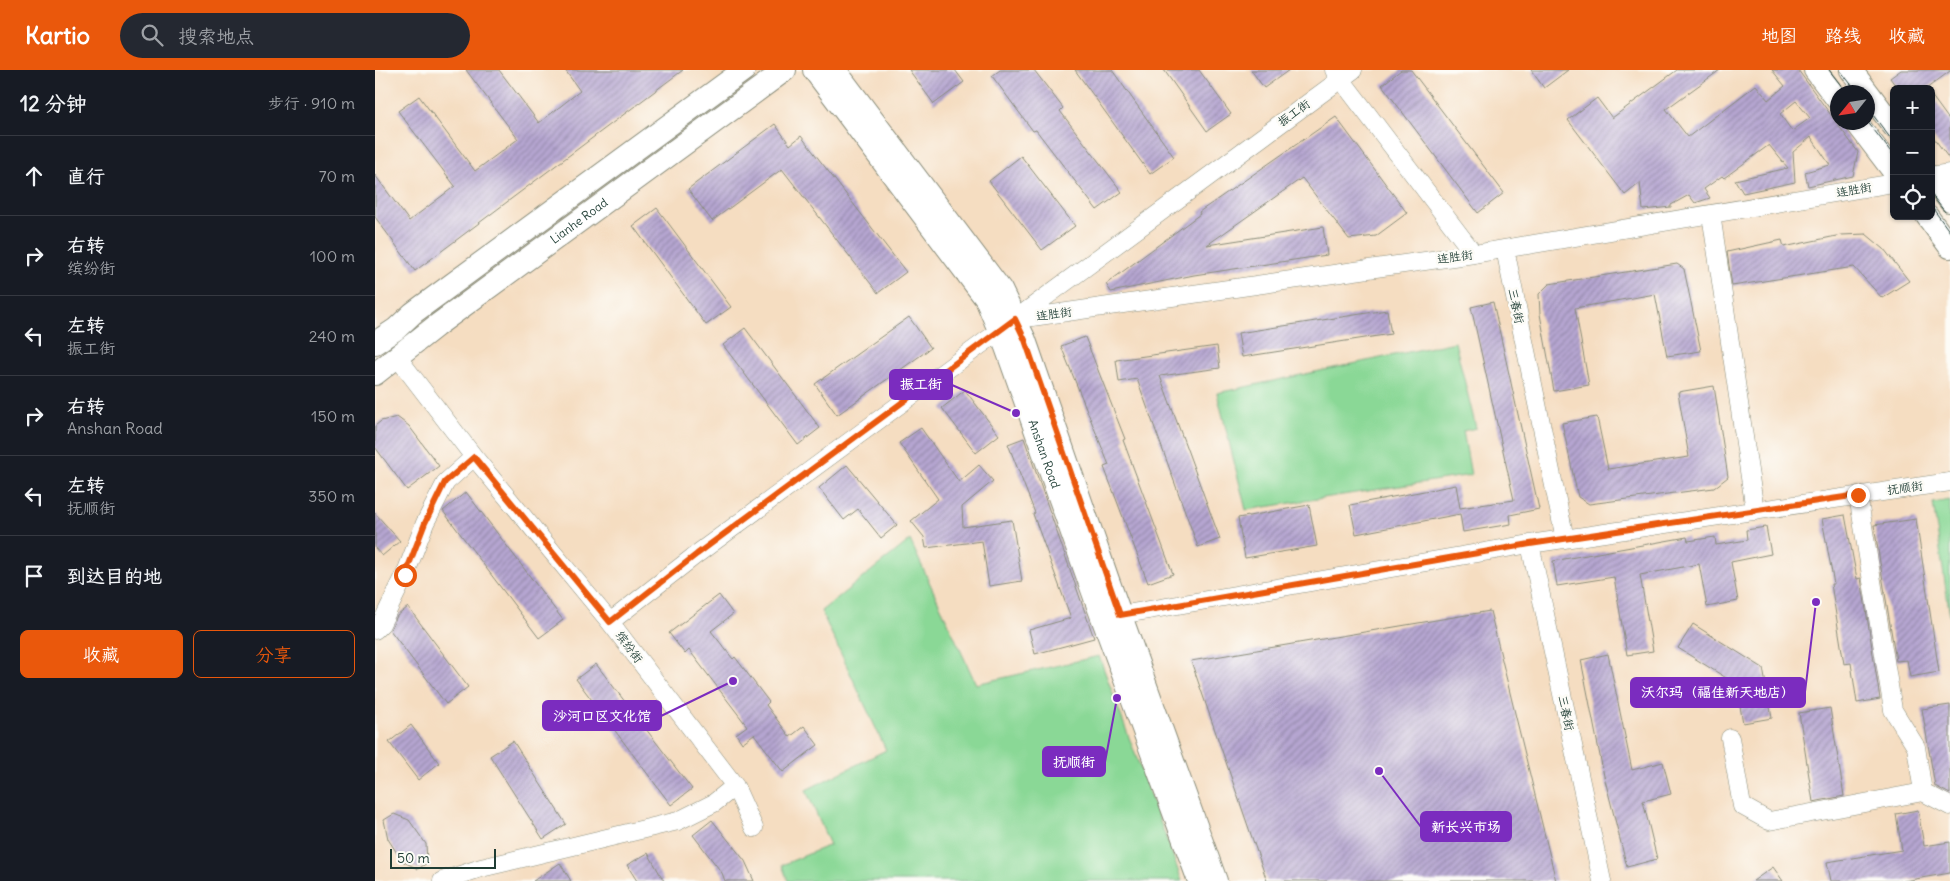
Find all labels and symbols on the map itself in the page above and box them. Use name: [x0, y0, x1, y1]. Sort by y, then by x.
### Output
north arrow: [1830, 85, 1875, 130]
street label: 振工街: [1275, 96, 1313, 129]
street label: 连胜街: [1835, 179, 1873, 200]
street label: Lianhe Road: [547, 195, 610, 247]
street label: 连胜街: [1436, 247, 1474, 266]
street label: 三春街: [1505, 287, 1528, 325]
street label: 连胜街: [1035, 304, 1073, 323]
callout: 振工街: [890, 370, 952, 399]
text: 振工街: [900, 375, 942, 393]
street label: Anshan Road: [1025, 417, 1064, 490]
street label: 抚顺街: [1886, 478, 1924, 497]
route end: [1847, 484, 1870, 507]
route start: [394, 564, 417, 587]
street label: 缤纷街: [613, 628, 646, 666]
callout: 沃尔玛（福佳新天地店）: [1631, 678, 1805, 707]
text: 沃尔玛（福佳新天地店）: [1641, 683, 1795, 701]
street label: 三春街: [1555, 694, 1578, 732]
callout: 沙河口区文化馆: [543, 701, 661, 730]
text: 沙河口区文化馆: [553, 707, 651, 725]
callout: 抚顺街: [1043, 747, 1105, 776]
text: 抚顺街: [1053, 753, 1095, 771]
callout: 新长兴市场: [1421, 812, 1511, 841]
text: 新长兴市场: [1431, 818, 1501, 836]
scale bar: [390, 846, 496, 869]

